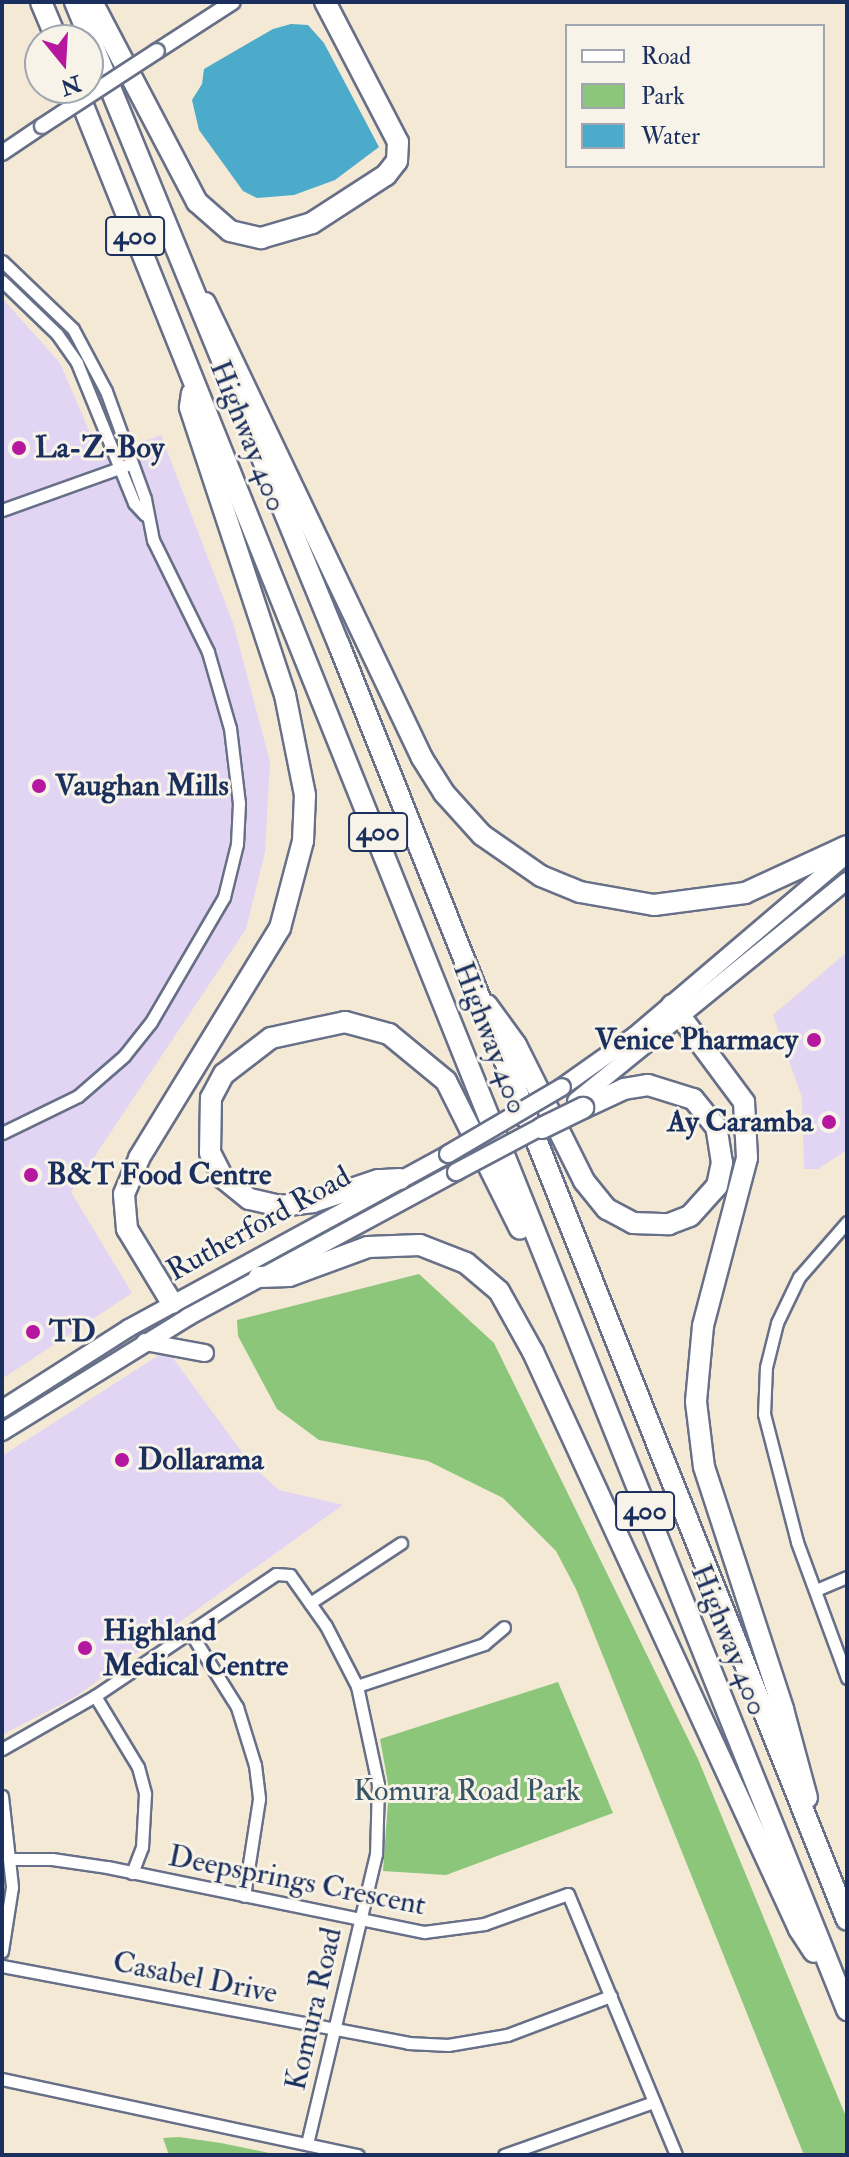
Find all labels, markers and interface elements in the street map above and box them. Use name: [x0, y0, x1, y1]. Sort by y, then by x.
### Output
north arrow: [24, 24, 104, 104]
legend: [565, 24, 825, 168]
text: Road: [641, 41, 691, 72]
text: N: [57, 69, 85, 101]
text: Park: [641, 81, 685, 112]
text: Water: [641, 121, 700, 152]
road number: 400: [105, 212, 165, 260]
street label: Highway 400: [201, 355, 295, 517]
place label: La-Z-Boy: [35, 430, 164, 466]
marker: La-Z-Boy: [10, 439, 28, 457]
place label: Vaughan Mills: [55, 768, 229, 804]
marker: Vaughan Mills: [30, 777, 48, 795]
road number: 400: [348, 808, 408, 856]
street label: Highway 400: [445, 957, 535, 1119]
place label: Venice Pharmacy: [595, 1022, 798, 1058]
marker: Venice Pharmacy: [805, 1031, 823, 1049]
place label: Ay Caramba: [667, 1104, 813, 1140]
marker: Ay Caramba: [820, 1113, 838, 1131]
place label: B&T Food Centre: [47, 1157, 272, 1193]
street label: Rutherford Road: [161, 1159, 357, 1289]
marker: B&T Food Centre: [22, 1166, 40, 1184]
place label: TD: [49, 1314, 96, 1350]
marker: TD: [24, 1323, 42, 1341]
place label: Dollarama: [138, 1442, 264, 1478]
marker: Dollarama: [113, 1451, 131, 1469]
road number: 400: [615, 1487, 675, 1535]
street label: Highway 400: [682, 1559, 776, 1721]
place label: Highland Medical Centre: [103, 1613, 288, 1684]
marker: Highland Medical Centre: [74, 1637, 96, 1659]
park label: Komura Road Park: [354, 1773, 580, 1809]
street label: Deepsprings Crescent: [165, 1838, 429, 1924]
street label: Komura Road: [278, 1924, 350, 2094]
street label: Casabel Drive: [110, 1944, 280, 2012]

